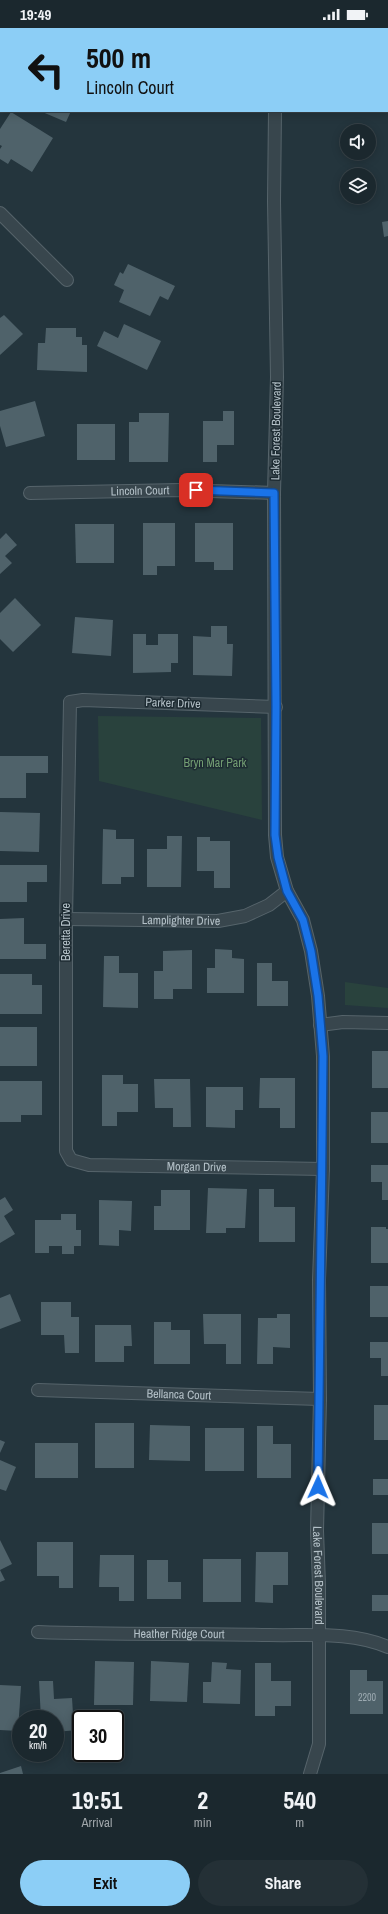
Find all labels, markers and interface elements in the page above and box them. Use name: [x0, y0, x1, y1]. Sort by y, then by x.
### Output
text: 19:49: [20, 4, 51, 25]
text: 500 m: [86, 39, 151, 77]
icon: left: [20, 44, 72, 96]
text: Lincoln Court: [86, 75, 174, 100]
map controls: [340, 124, 376, 204]
button: sound: [340, 124, 376, 160]
button: layers: [340, 168, 376, 204]
street label: Lake Forest Boulevard: [267, 382, 285, 480]
pin: [179, 473, 213, 507]
icon: arrive: [185, 479, 207, 501]
street label: Lincoln Court: [110, 482, 170, 499]
street label: Parker Drive: [145, 694, 201, 712]
park label: Bryn Mar Park: [184, 755, 247, 771]
street label: Beretta Drive: [58, 903, 74, 961]
street label: Lamplighter Drive: [142, 912, 220, 929]
street label: Morgan Drive: [167, 1158, 227, 1175]
street label: Bellanca Court: [146, 1385, 212, 1404]
position arrow: [297, 1466, 339, 1508]
street label: Lake Forest Boulevard: [309, 1526, 327, 1625]
street label: Heather Ridge Court: [133, 1626, 225, 1642]
house number: 2200: [358, 1691, 377, 1704]
speed limit sign: 30: [72, 1710, 124, 1762]
text: 20: [29, 1717, 47, 1744]
text: km/h: [29, 1739, 47, 1752]
text: 19:51: [72, 1784, 122, 1816]
text: 2: [197, 1784, 208, 1816]
text: 540: [283, 1784, 316, 1816]
text: Arrival: [82, 1814, 112, 1831]
text: min: [194, 1814, 212, 1831]
text: m: [295, 1814, 304, 1831]
button: Exit: [20, 1860, 190, 1906]
button: Share: [198, 1860, 368, 1906]

